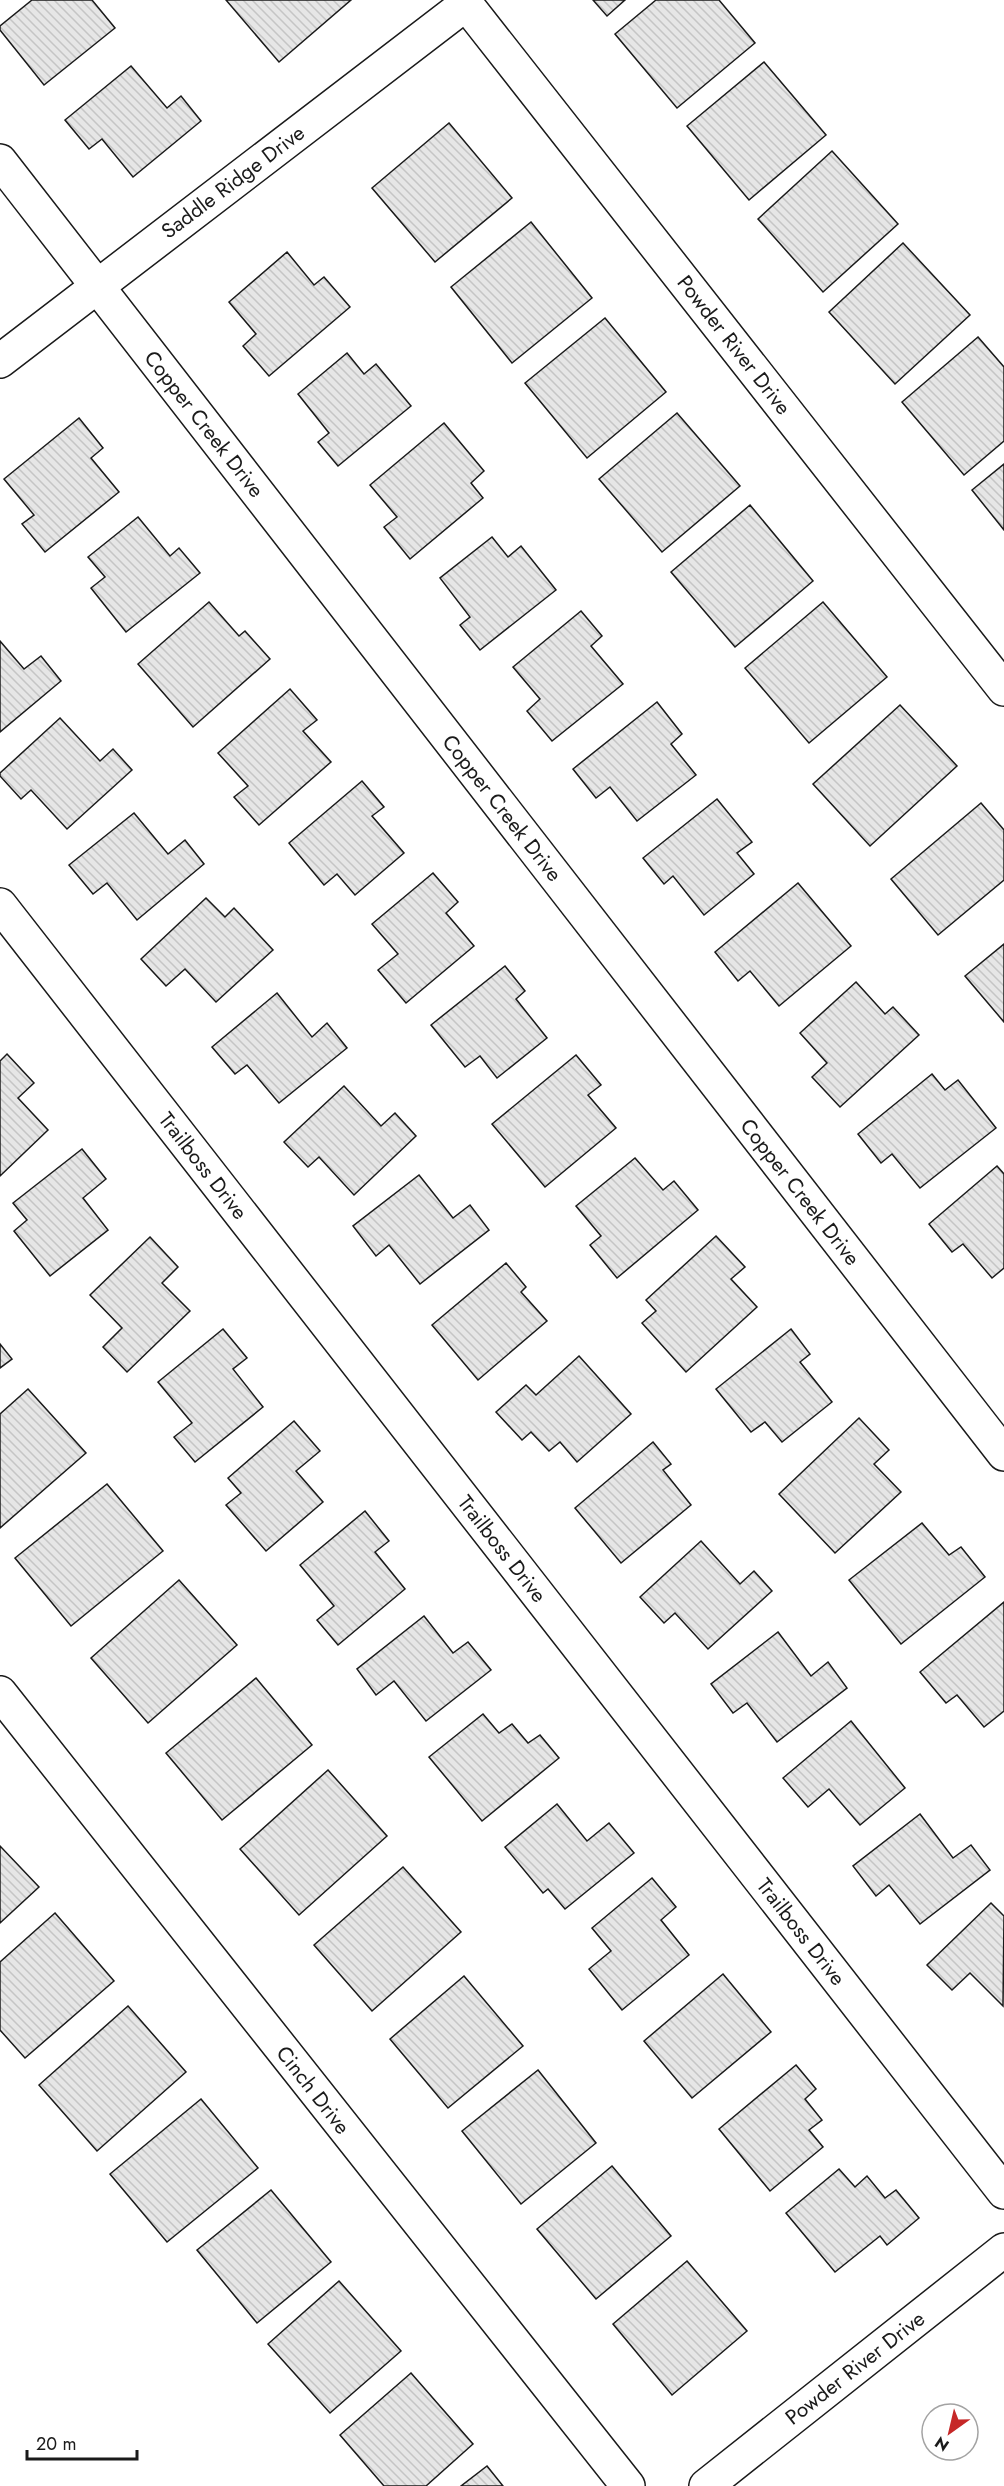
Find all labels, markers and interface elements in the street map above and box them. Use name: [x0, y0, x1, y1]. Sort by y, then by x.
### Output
street label: Saddle Ridge Drive: [155, 118, 311, 246]
street label: Powder River Drive: [670, 269, 798, 421]
street label: Copper Creek Drive: [137, 344, 271, 504]
street label: Copper Creek Drive: [435, 728, 569, 888]
street label: Trailboss Drive: [151, 1106, 255, 1226]
street label: Copper Creek Drive: [733, 1112, 867, 1272]
street label: Trailboss Drive: [450, 1489, 554, 1609]
street label: Trailboss Drive: [749, 1872, 853, 1992]
street label: Cinch Drive: [269, 2039, 357, 2141]
street label: Powder River Drive: [779, 2304, 931, 2432]
north arrow: [920, 2402, 980, 2462]
scale bar: [27, 2423, 136, 2461]
text: 20 m: [36, 2431, 76, 2457]
text: N: [930, 2431, 954, 2457]

